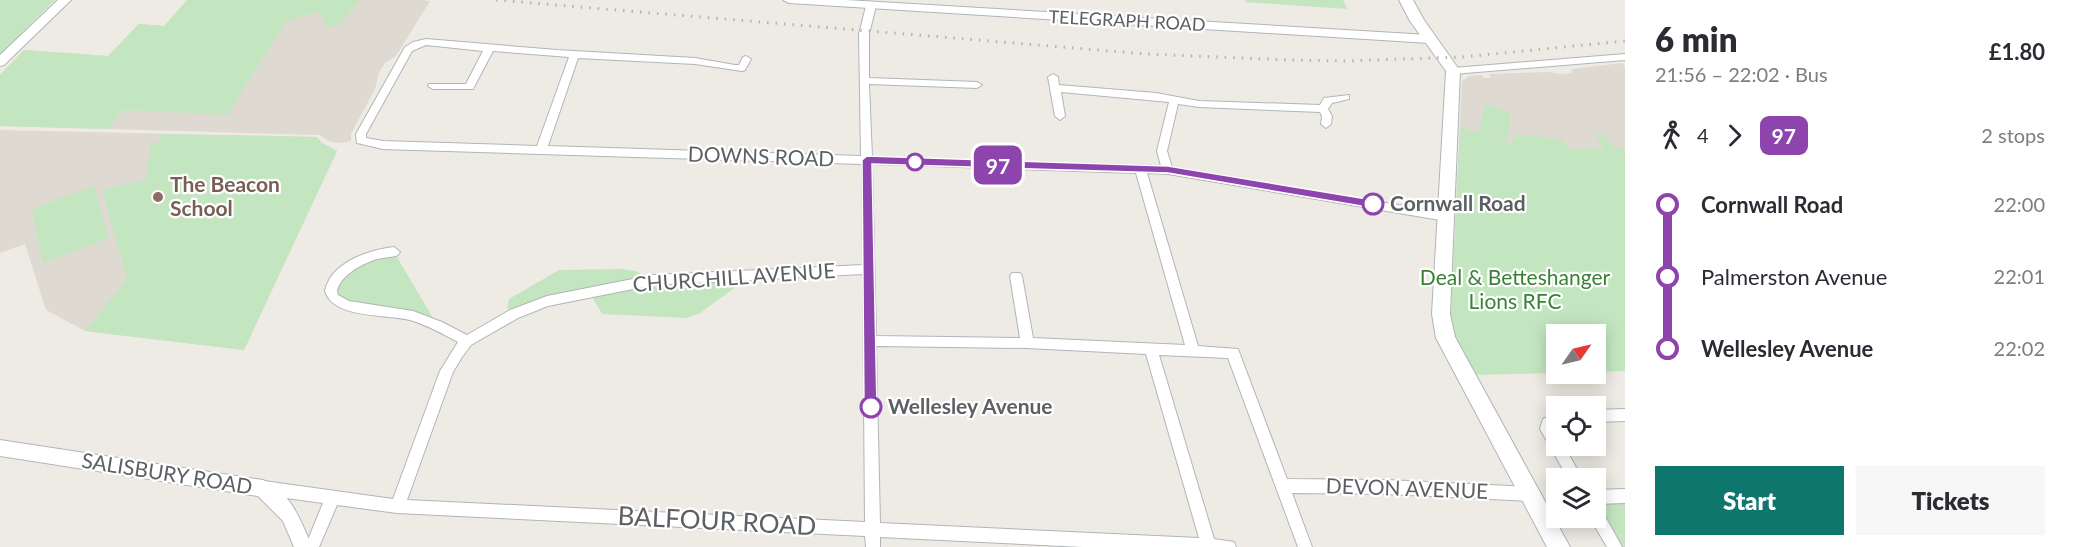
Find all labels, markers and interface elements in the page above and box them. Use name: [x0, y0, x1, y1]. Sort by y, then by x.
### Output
street label: TELEGRAPH ROAD: [1048, 5, 1206, 35]
text: 6 min: [1655, 19, 1737, 59]
text: £1.80: [1989, 38, 2045, 65]
text: 21:56 – 22:02 · Bus: [1655, 62, 1828, 86]
icon: walk: [1655, 119, 1688, 152]
icon: forward: [1718, 119, 1751, 152]
text: 4: [1697, 123, 1709, 147]
text: 97: [1772, 123, 1796, 148]
text: 2 stops: [1981, 123, 2045, 147]
street label: DOWNS ROAD: [687, 140, 835, 171]
line badge: 97: [971, 146, 1025, 184]
unlabelled marker: [906, 153, 924, 171]
text: 97: [986, 153, 1010, 178]
place label: The Beacon School: [170, 171, 280, 220]
marker: The Beacon School: [151, 190, 165, 204]
place label: Cornwall Road: [1390, 190, 1526, 215]
text: Cornwall Road: [1701, 191, 1843, 218]
text: 22:00: [1994, 192, 2045, 216]
marker: Cornwall Road: [1362, 193, 1384, 215]
street label: CHURCHILL AVENUE: [632, 257, 836, 296]
text: Palmerston Avenue: [1701, 263, 1887, 290]
park label: Deal & Betteshanger Lions RFC: [1420, 264, 1610, 313]
text: 22:01: [1994, 264, 2045, 288]
north arrow: [1546, 324, 1606, 384]
map controls: [1546, 324, 1606, 528]
text: Wellesley Avenue: [1701, 335, 1873, 362]
text: 22:02: [1994, 336, 2045, 360]
place label: Wellesley Avenue: [888, 393, 1053, 418]
marker: Wellesley Avenue: [860, 396, 882, 418]
button: locate: [1546, 396, 1606, 456]
street label: SALISBURY ROAD: [80, 447, 254, 498]
button: Start: [1655, 466, 1844, 535]
button: Tickets: [1856, 466, 2045, 535]
button: layers: [1546, 468, 1606, 528]
street label: DEVON AVENUE: [1325, 472, 1489, 503]
street label: BALFOUR ROAD: [617, 499, 817, 541]

